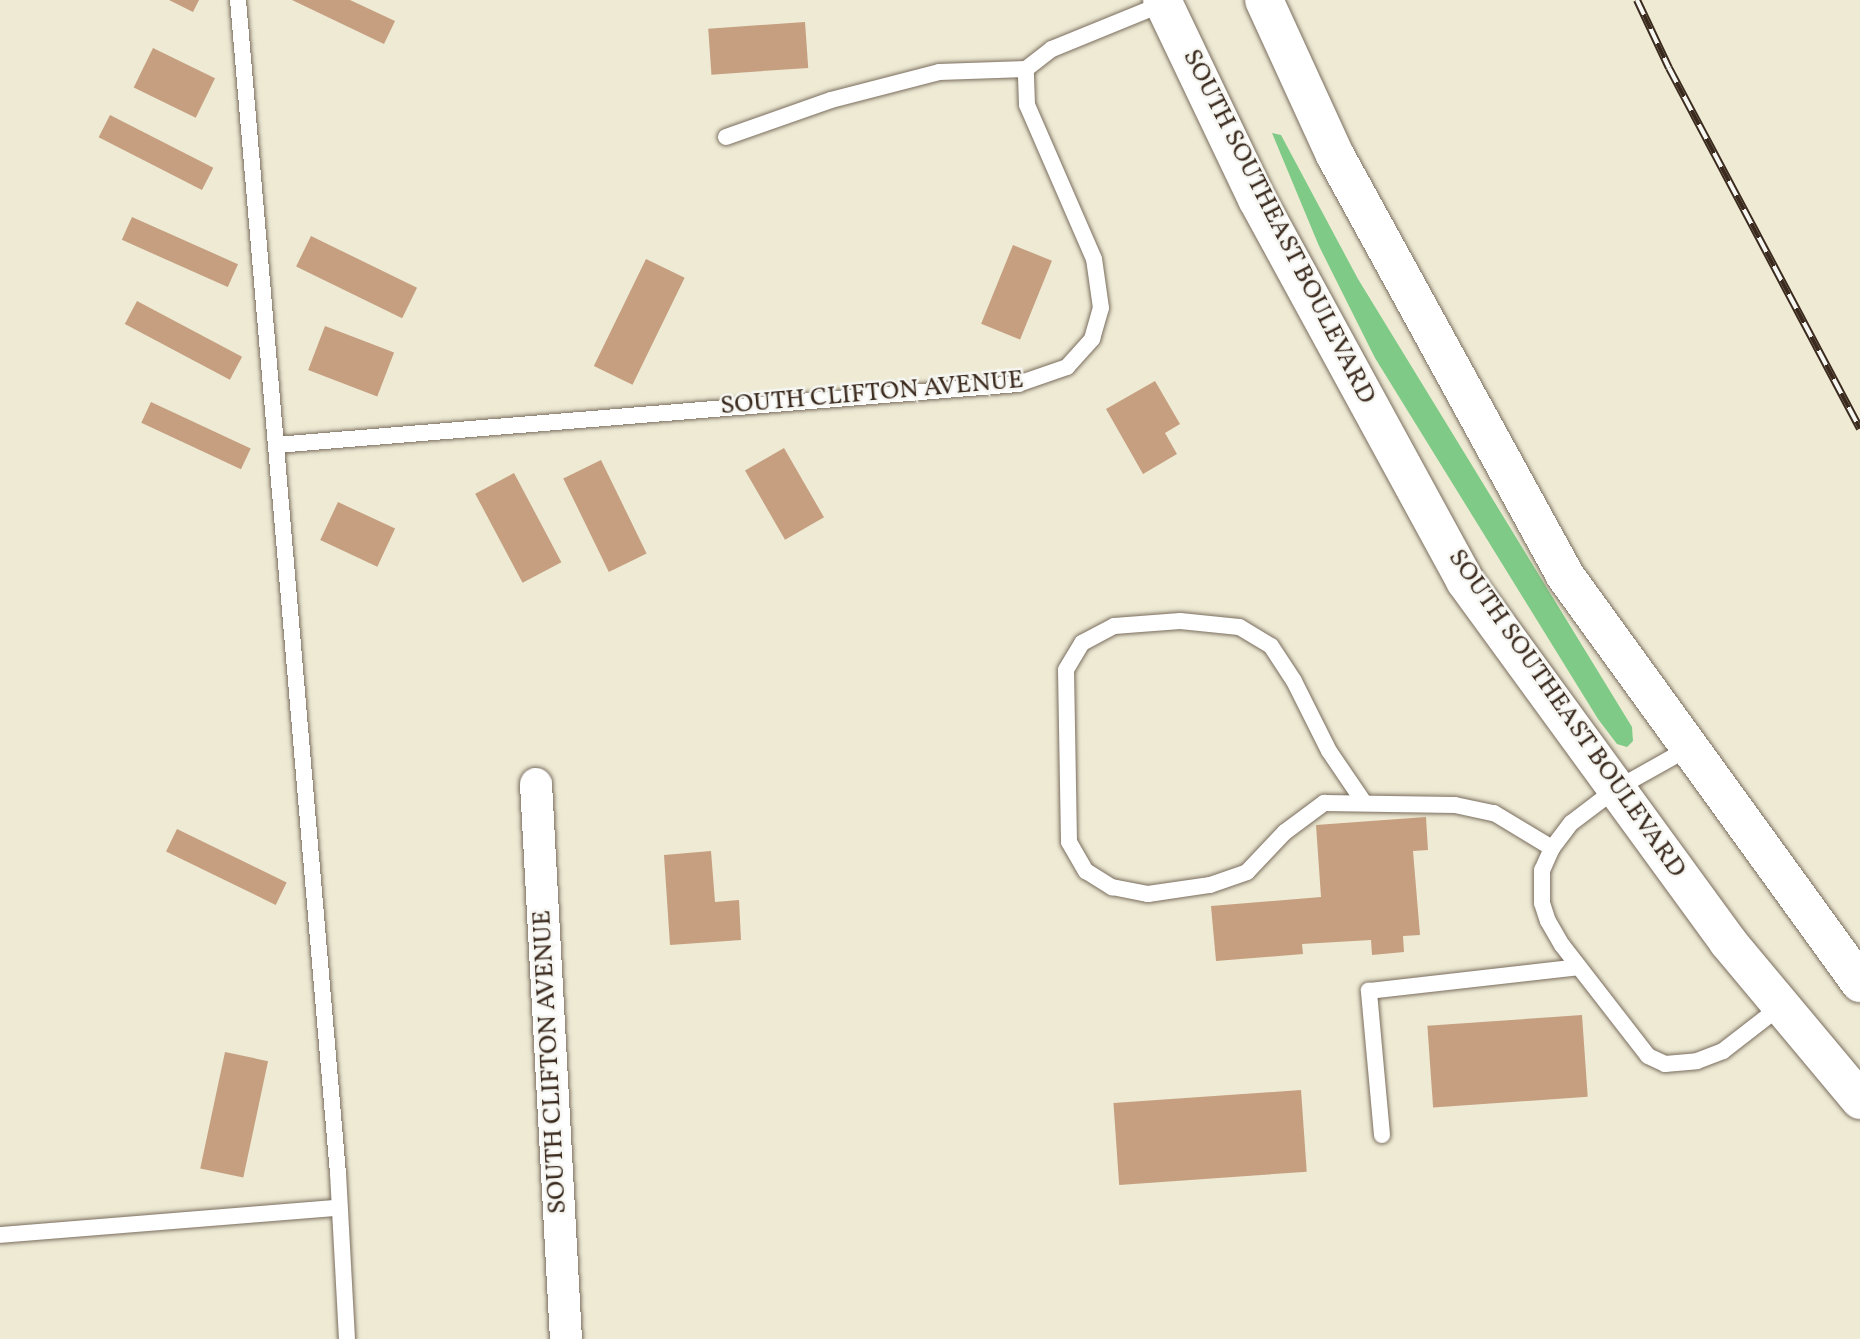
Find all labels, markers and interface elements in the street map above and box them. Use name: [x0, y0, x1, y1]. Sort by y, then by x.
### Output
street label: SOUTH SOUTHEAST BOULEVARD: [1175, 44, 1381, 410]
street label: SOUTH CLIFTON AVENUE: [719, 365, 1025, 423]
street label: SOUTH SOUTHEAST BOULEVARD: [1440, 543, 1692, 885]
street label: SOUTH CLIFTON AVENUE: [527, 909, 575, 1215]

